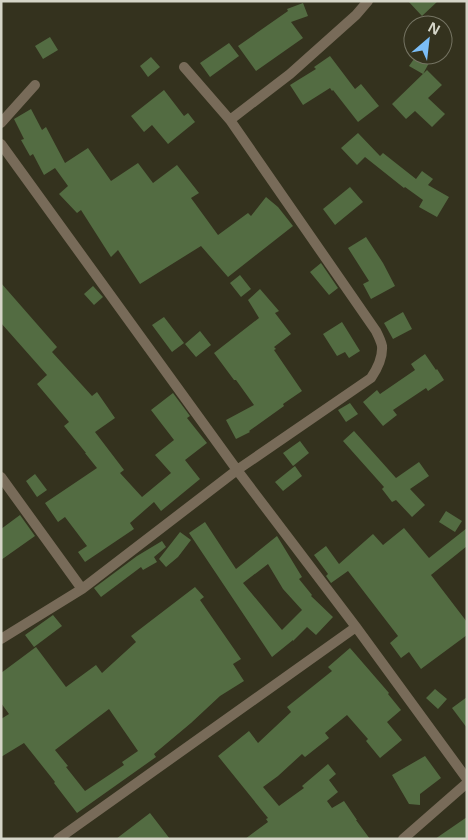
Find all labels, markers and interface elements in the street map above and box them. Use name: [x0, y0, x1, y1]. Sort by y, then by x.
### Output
north arrow: [403, 15, 453, 65]
text: N: [425, 17, 444, 39]

